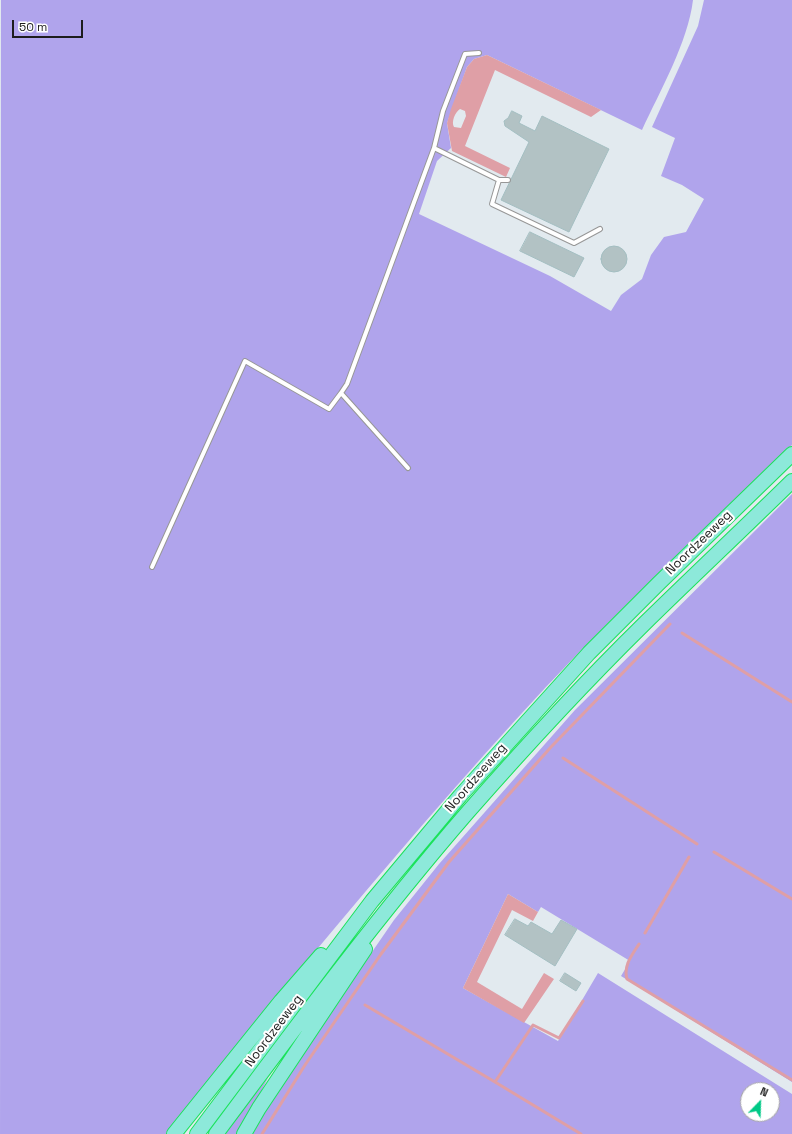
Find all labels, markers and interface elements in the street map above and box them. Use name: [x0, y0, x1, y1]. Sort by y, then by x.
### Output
scale bar: [14, 12, 85, 38]
text: 50 m: [19, 19, 47, 35]
street label: Noordzeeweg: [663, 508, 735, 578]
street label: Noordzeeweg: [442, 740, 510, 816]
street label: Noordzeeweg: [242, 992, 306, 1070]
north arrow: [740, 1082, 780, 1122]
text: N: [758, 1084, 770, 1100]

